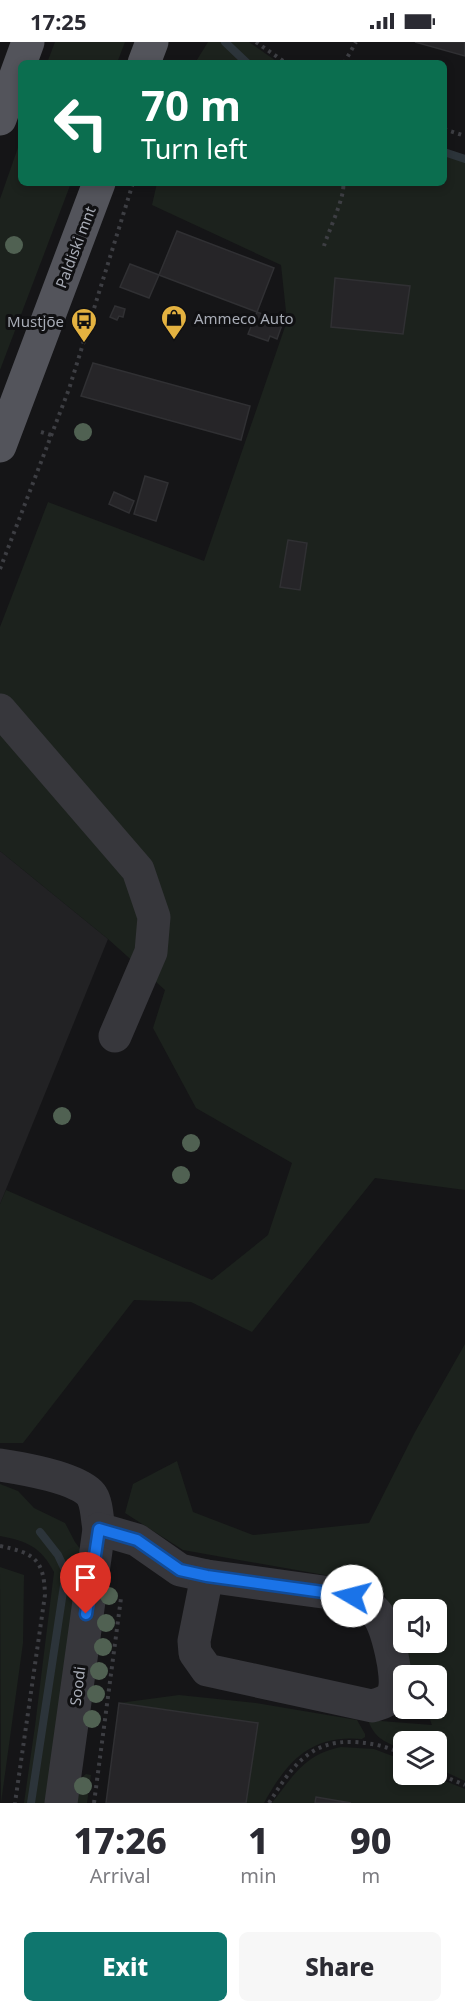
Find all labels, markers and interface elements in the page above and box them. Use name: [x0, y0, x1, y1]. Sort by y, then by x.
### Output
text: 17:25: [30, 6, 87, 36]
text: 70 m: [141, 76, 241, 133]
icon: left: [42, 84, 120, 162]
text: Turn left: [141, 130, 247, 167]
street label: Paldiski mnt: [50, 203, 100, 291]
shop icon: Ammeco Auto: [159, 303, 189, 341]
bus stop icon: Mustjõe: [69, 306, 99, 344]
place label: Ammeco Auto: [194, 308, 294, 328]
place label: Mustjõe: [7, 311, 64, 331]
pin: [60, 1552, 111, 1614]
icon: arrive: [69, 1561, 102, 1594]
position arrow: [320, 1564, 384, 1628]
map controls: [393, 1599, 447, 1785]
button: sound: [393, 1599, 447, 1653]
street label: Soodi: [65, 1665, 89, 1707]
button: search: [393, 1665, 447, 1719]
button: layers: [393, 1731, 447, 1785]
text: 17:26: [73, 1816, 167, 1865]
text: 1: [248, 1816, 269, 1865]
text: 90: [350, 1816, 392, 1865]
text: Arrival: [90, 1862, 151, 1889]
text: min: [240, 1862, 277, 1889]
text: m: [361, 1862, 380, 1889]
button: Exit: [24, 1932, 227, 2001]
button: Share: [239, 1932, 441, 2001]

